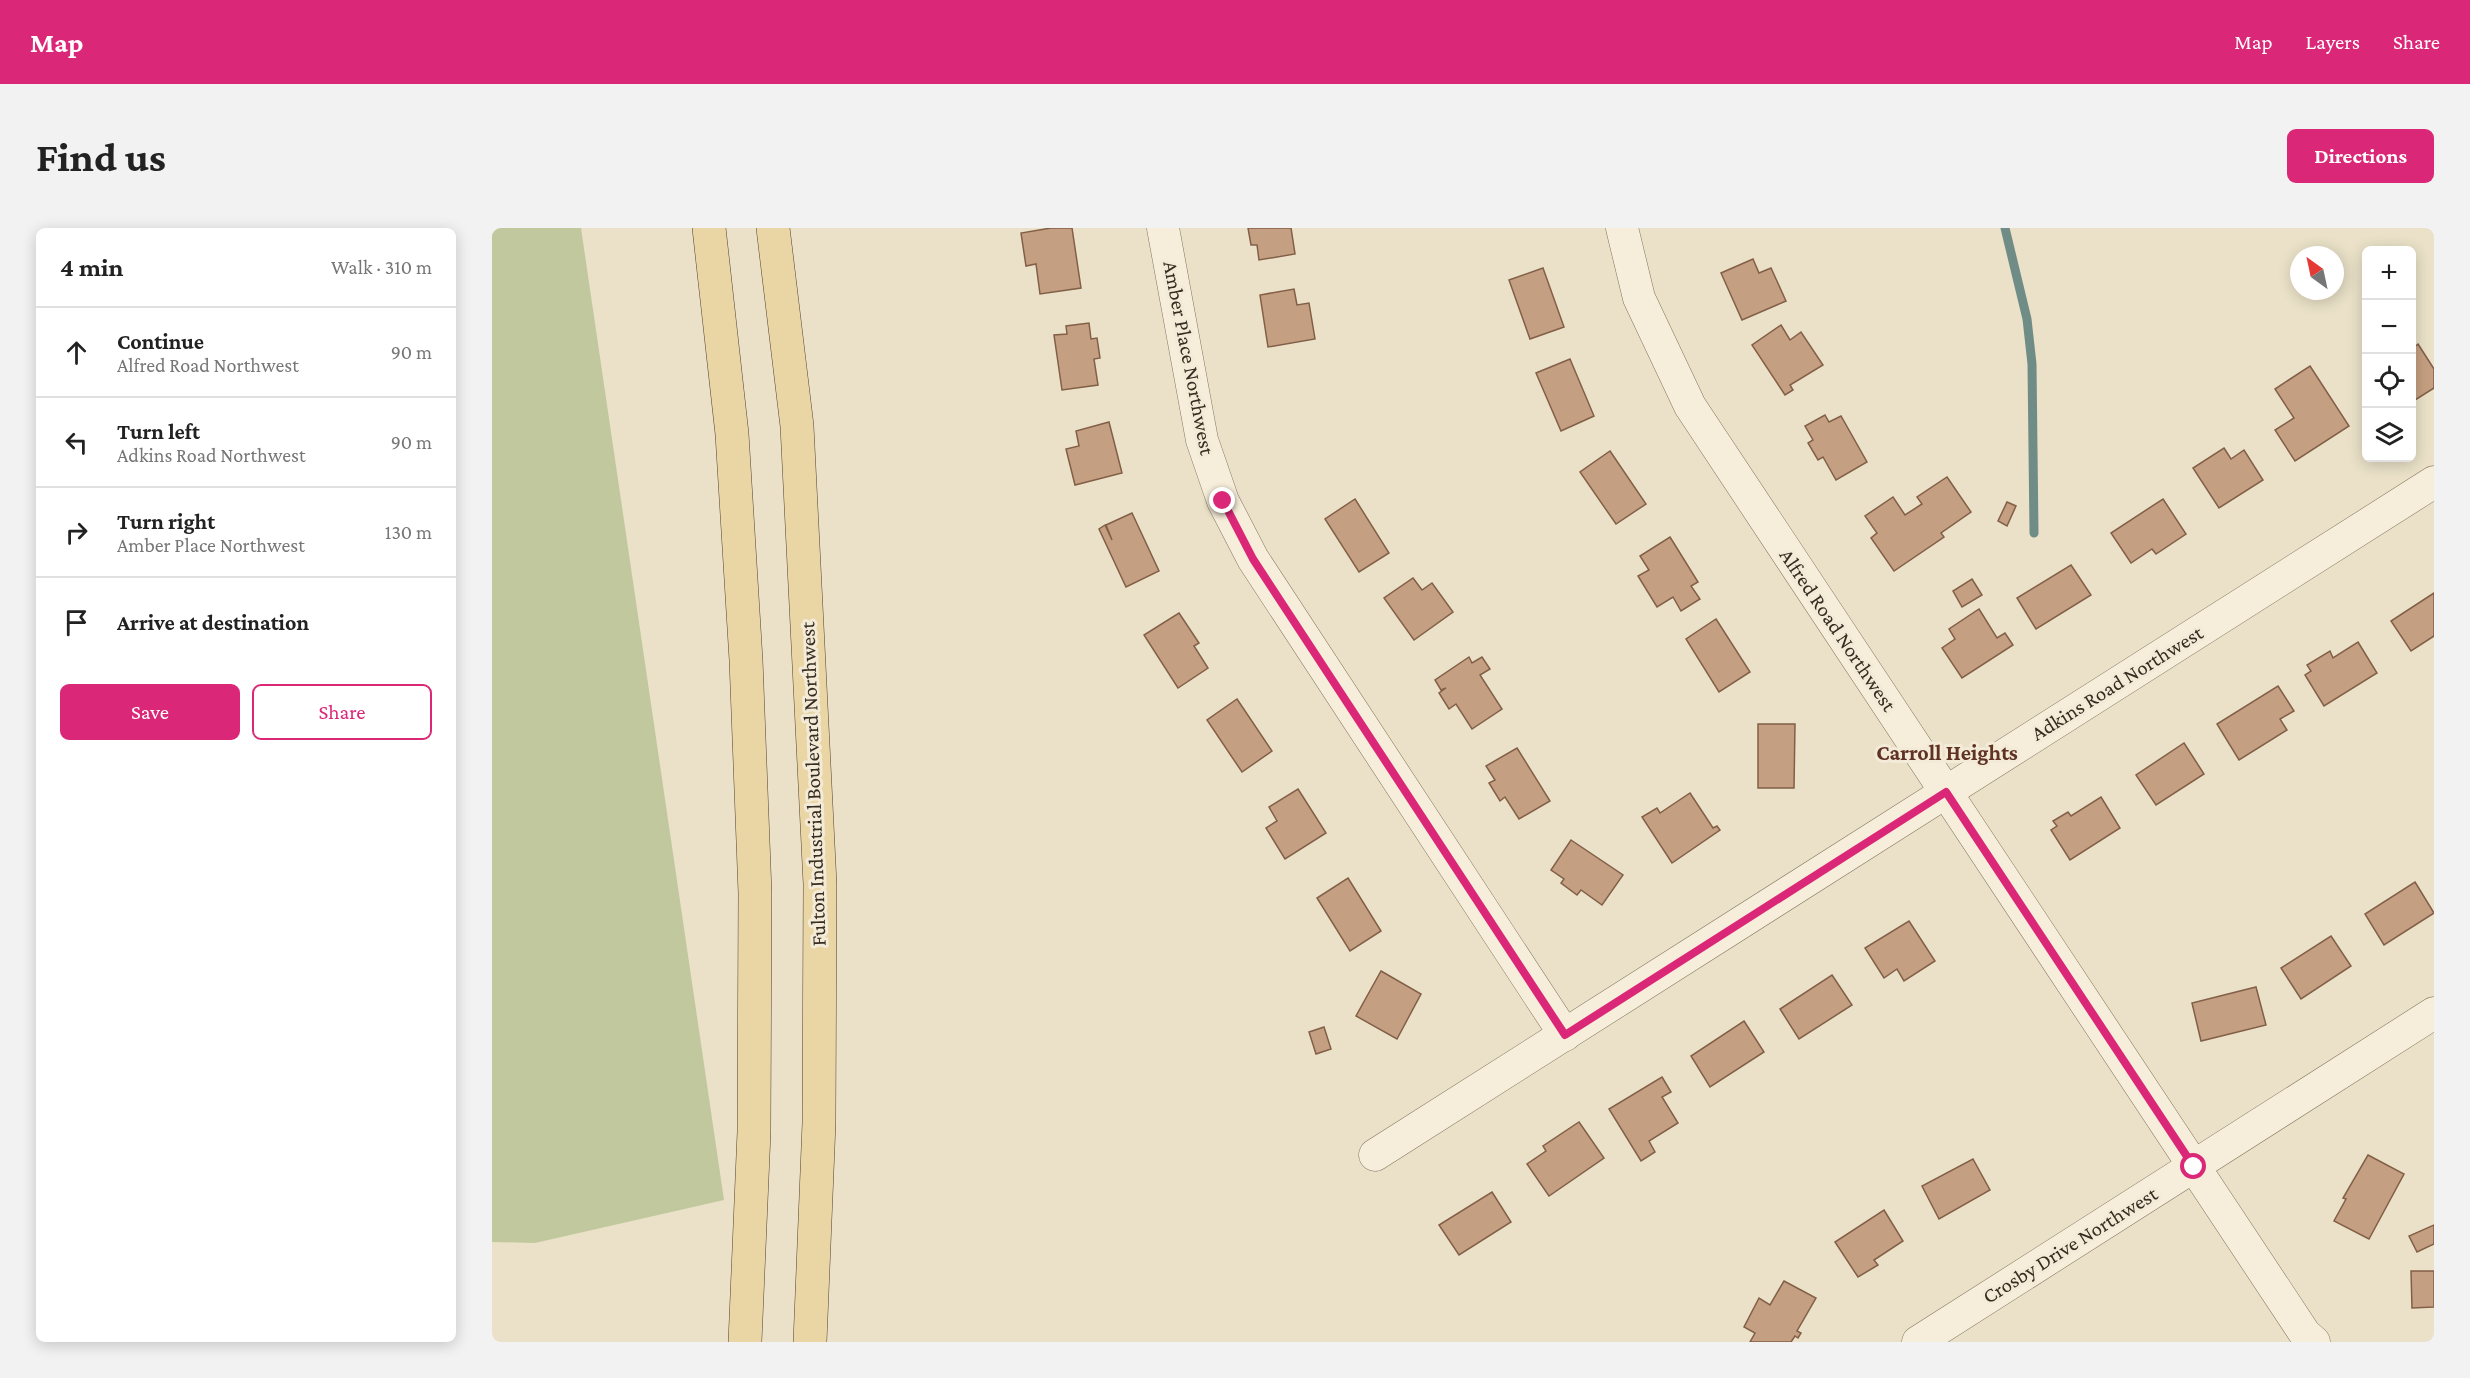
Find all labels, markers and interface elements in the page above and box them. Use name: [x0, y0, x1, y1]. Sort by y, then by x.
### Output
text: Map: [30, 27, 83, 58]
text: Map: [2234, 30, 2273, 54]
text: Layers: [2306, 30, 2360, 54]
text: Share: [2393, 30, 2440, 54]
button: Directions: [2287, 129, 2434, 183]
text: Find us: [36, 133, 166, 180]
north arrow: [2290, 246, 2344, 300]
map controls: [2362, 246, 2416, 462]
button: +: [2362, 246, 2416, 300]
text: 4 min: [60, 253, 124, 282]
text: Walk · 310 m: [331, 256, 432, 278]
street label: Amber Place Northwest: [1158, 259, 1220, 458]
button: −: [2362, 300, 2416, 354]
text: Continue: [117, 329, 204, 354]
icon: ahead: [60, 336, 93, 369]
text: 90 m: [391, 341, 432, 363]
text: Alfred Road Northwest: [117, 354, 299, 376]
button: locate: [2362, 354, 2416, 408]
button: layers: [2362, 408, 2416, 462]
text: Turn left: [117, 419, 200, 444]
icon: left: [60, 426, 93, 459]
text: 90 m: [391, 431, 432, 453]
text: Adkins Road Northwest: [117, 444, 306, 466]
route end: [1209, 487, 1235, 513]
text: Turn right: [117, 509, 215, 534]
icon: right: [60, 516, 93, 549]
text: 130 m: [385, 521, 432, 543]
text: Amber Place Northwest: [117, 534, 305, 556]
street label: Alfred Road Northwest: [1775, 544, 1902, 717]
icon: arrive: [60, 606, 93, 639]
text: Arrive at destination: [117, 610, 309, 635]
street label: Fulton Industrial Boulevard Northwest: [795, 620, 831, 947]
street label: Adkins Road Northwest: [2027, 620, 2208, 746]
button: Save: [60, 684, 240, 740]
button: Share: [252, 684, 432, 740]
district label: Carroll Heights: [1876, 740, 2018, 765]
route start: [2180, 1153, 2206, 1179]
street label: Crosby Drive Northwest: [1978, 1181, 2163, 1309]

